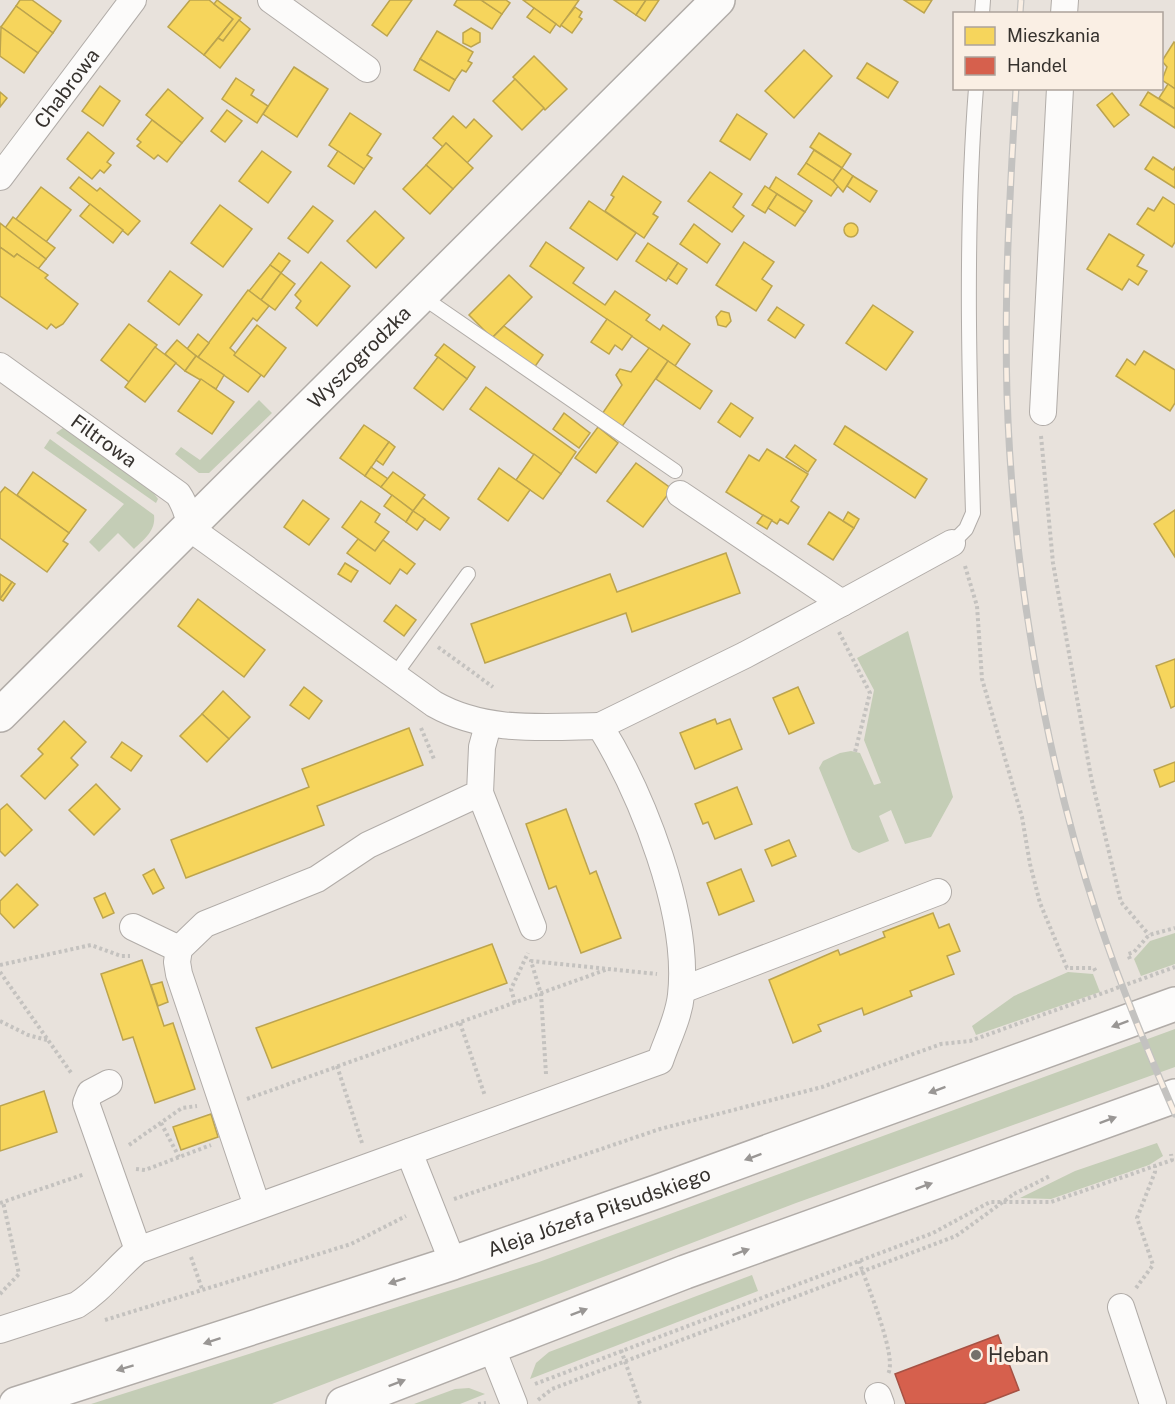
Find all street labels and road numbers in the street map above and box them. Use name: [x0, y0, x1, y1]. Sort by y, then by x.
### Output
street label: Chabrowa: [29, 44, 104, 133]
street label: Wyszogrodzka: [303, 301, 416, 414]
street label: Filtrowa: [66, 409, 142, 472]
street label: Aleja Józefa Piłsudskiego: [484, 1161, 714, 1262]

